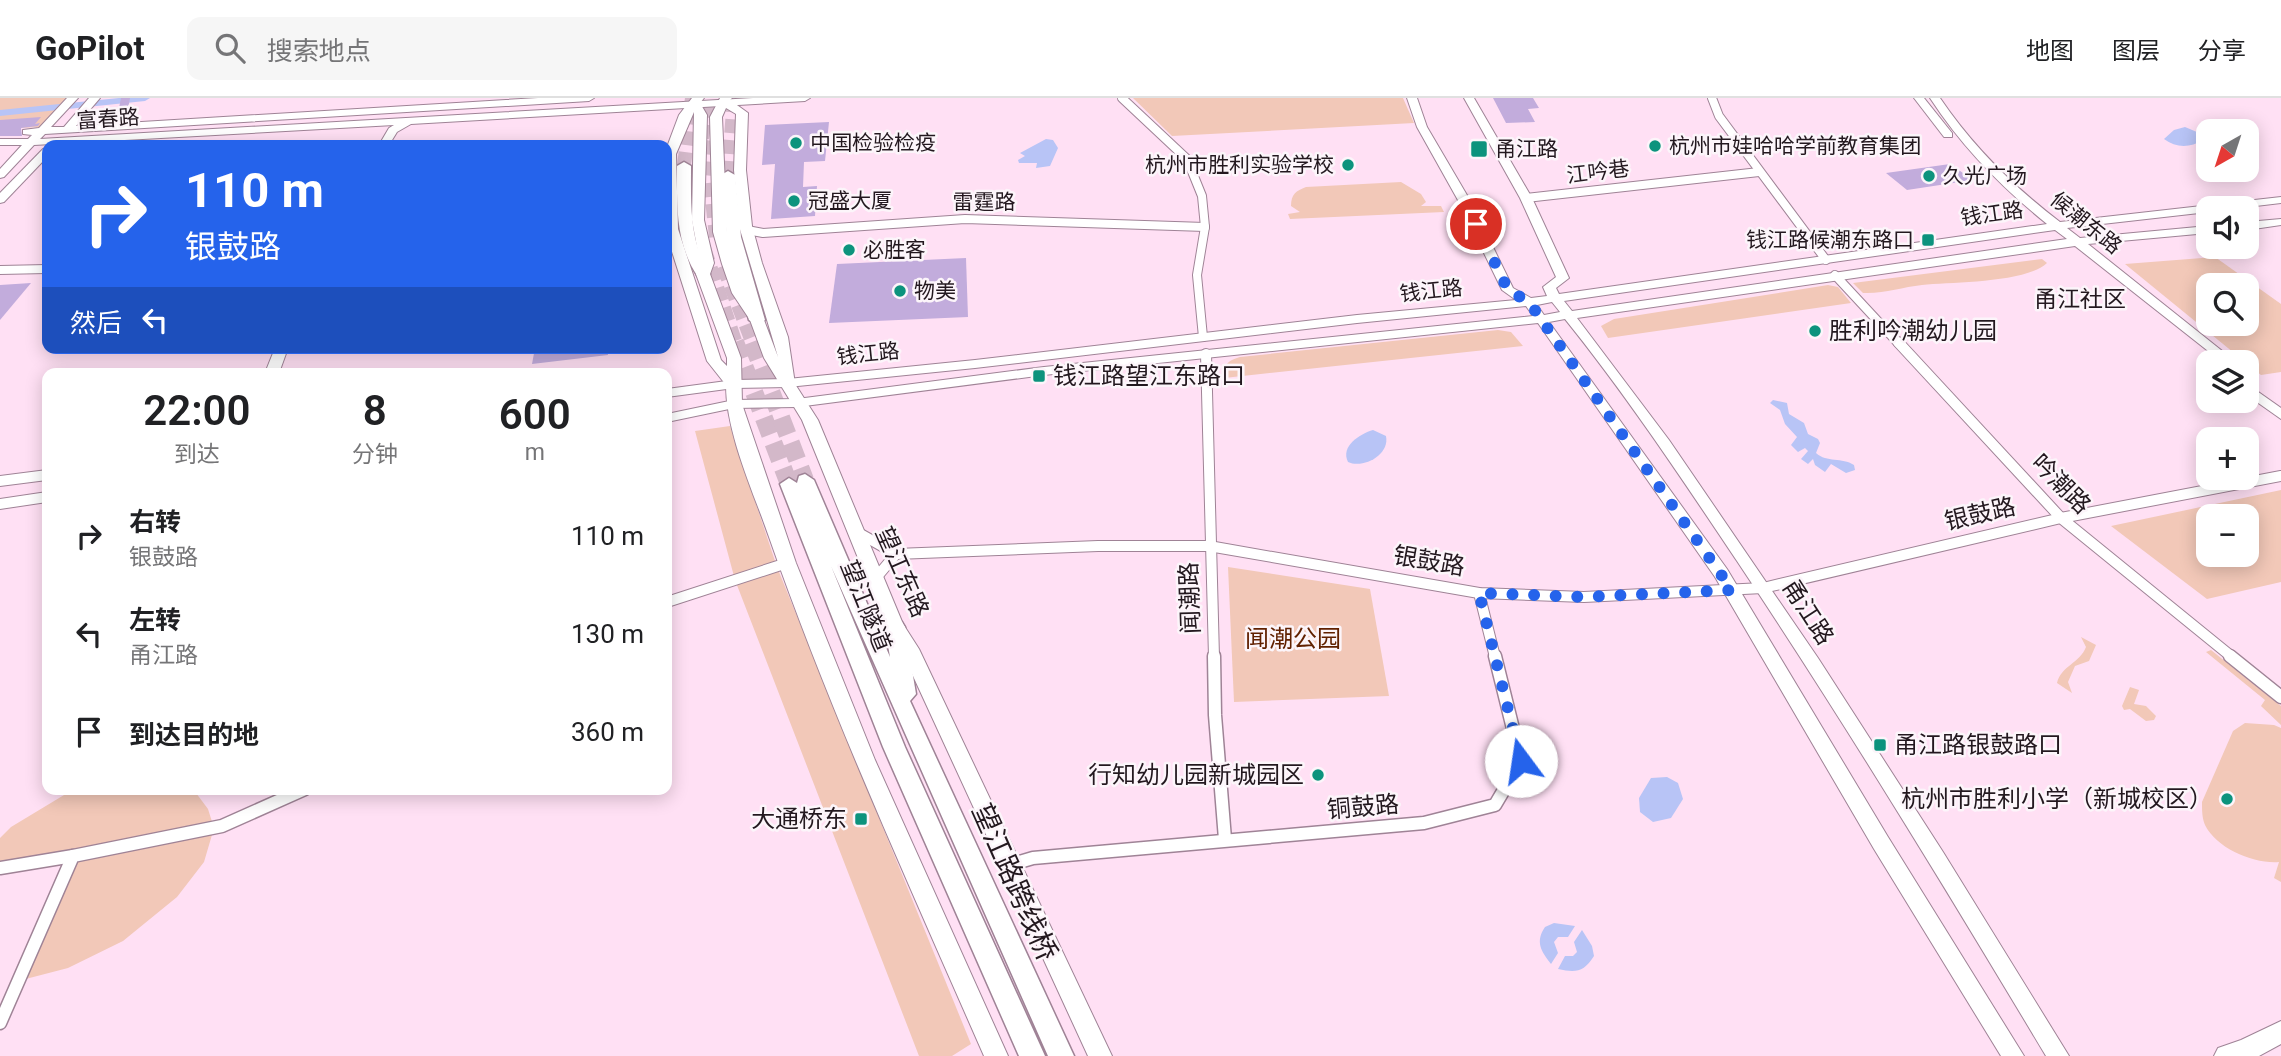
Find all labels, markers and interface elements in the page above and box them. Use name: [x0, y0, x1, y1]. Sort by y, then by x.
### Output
search box: [187, 17, 677, 80]
text: GoPilot: [35, 29, 145, 68]
icon: search: [211, 29, 249, 67]
text: 搜索地点: [267, 36, 371, 66]
text: 地图: [2026, 37, 2074, 65]
text: 图层: [2112, 37, 2160, 65]
text: 分享: [2198, 37, 2246, 65]
street label: 富春路: [76, 105, 140, 133]
north arrow: [2196, 119, 2259, 182]
map controls: [2196, 119, 2259, 567]
place label: 中国检验检疫: [810, 131, 936, 155]
place label: 杭州市娃哈哈学前教育集团: [1669, 134, 1921, 158]
marker: 中国检验检疫: [788, 135, 804, 151]
place label: 甬江路: [1495, 137, 1558, 161]
marker: 杭州市娃哈哈学前教育集团: [1647, 138, 1663, 154]
marker: 甬江路: [1469, 139, 1489, 159]
place label: 杭州市胜利实验学校: [1145, 153, 1334, 177]
street label: 江吟巷: [1565, 156, 1631, 188]
marker: 杭州市胜利实验学校: [1340, 157, 1356, 173]
text: 110 m: [185, 162, 324, 219]
place label: 久光广场: [1943, 164, 2027, 188]
icon: right: [70, 168, 161, 259]
marker: 久光广场: [1921, 168, 1937, 184]
street label: 候潮东路: [2046, 187, 2126, 259]
place label: 冠盛大厦: [808, 189, 892, 213]
street label: 雷霆路: [953, 190, 1016, 214]
marker: 冠盛大厦: [786, 193, 802, 209]
pin: [1446, 194, 1506, 254]
button: sound: [2196, 196, 2259, 259]
street label: 钱江路: [1959, 198, 2025, 230]
icon: arrive: [1457, 205, 1495, 243]
text: 银鼓路: [185, 228, 281, 266]
place label: 钱江路候潮东路口: [1746, 228, 1914, 252]
marker: 钱江路候潮东路口: [1920, 232, 1936, 248]
place label: 必胜客: [863, 238, 926, 262]
marker: 必胜客: [841, 242, 857, 258]
button: search: [2196, 273, 2259, 336]
street label: 钱江路: [1398, 276, 1464, 306]
place label: 物美: [914, 279, 956, 303]
marker: 物美: [892, 283, 908, 299]
district label: 甬江社区: [2034, 286, 2126, 313]
icon: left: [136, 301, 174, 339]
text: 然后: [70, 308, 122, 338]
place label: 胜利吟潮幼儿园: [1829, 317, 1997, 345]
marker: 胜利吟潮幼儿园: [1807, 323, 1823, 339]
street label: 钱江路: [835, 339, 901, 369]
button: layers: [2196, 350, 2259, 413]
place label: 钱江路望江东路口: [1053, 362, 1245, 390]
marker: 钱江路望江东路口: [1031, 368, 1047, 384]
text: 22:00: [143, 386, 251, 435]
text: 8: [363, 386, 387, 435]
text: 600: [499, 390, 571, 439]
button: +: [2196, 427, 2259, 490]
text: m: [525, 439, 545, 466]
text: 到达: [174, 441, 220, 468]
text: 分钟: [352, 441, 398, 468]
street label: 吟潮路: [2026, 449, 2096, 519]
street label: 银鼓路: [1942, 492, 2018, 536]
button: −: [2196, 504, 2259, 567]
text: 右转: [129, 507, 181, 537]
icon: right: [70, 517, 108, 555]
text: 110 m: [571, 521, 644, 551]
street label: 望江东路: [870, 522, 934, 622]
street label: 银鼓路: [1391, 541, 1467, 581]
text: 银鼓路: [129, 544, 198, 571]
street label: 望江隧道: [835, 556, 897, 656]
street label: 闻潮路: [1175, 562, 1205, 634]
street label: 甬江路: [1777, 574, 1839, 650]
text: 左转: [129, 605, 181, 635]
icon: left: [70, 615, 108, 653]
text: 130 m: [571, 619, 644, 649]
park label: 闻潮公园: [1245, 625, 1341, 653]
text: 甬江路: [129, 642, 198, 669]
icon: arrive: [70, 713, 108, 751]
text: 360 m: [571, 717, 644, 747]
text: 到达目的地: [129, 720, 259, 750]
position arrow: [1484, 724, 1558, 798]
place label: 甬江路银鼓路口: [1894, 731, 2062, 759]
marker: 甬江路银鼓路口: [1872, 737, 1888, 753]
place label: 行知幼儿园新城园区: [1088, 761, 1304, 789]
marker: 行知幼儿园新城园区: [1310, 767, 1326, 783]
place label: 杭州市胜利小学（新城校区）: [1901, 785, 2213, 813]
street label: 铜鼓路: [1326, 790, 1400, 824]
marker: 杭州市胜利小学（新城校区）: [2219, 791, 2235, 807]
street label: 望江路跨线桥: [965, 799, 1064, 966]
place label: 大通桥东: [751, 805, 847, 833]
marker: 大通桥东: [853, 811, 869, 827]

